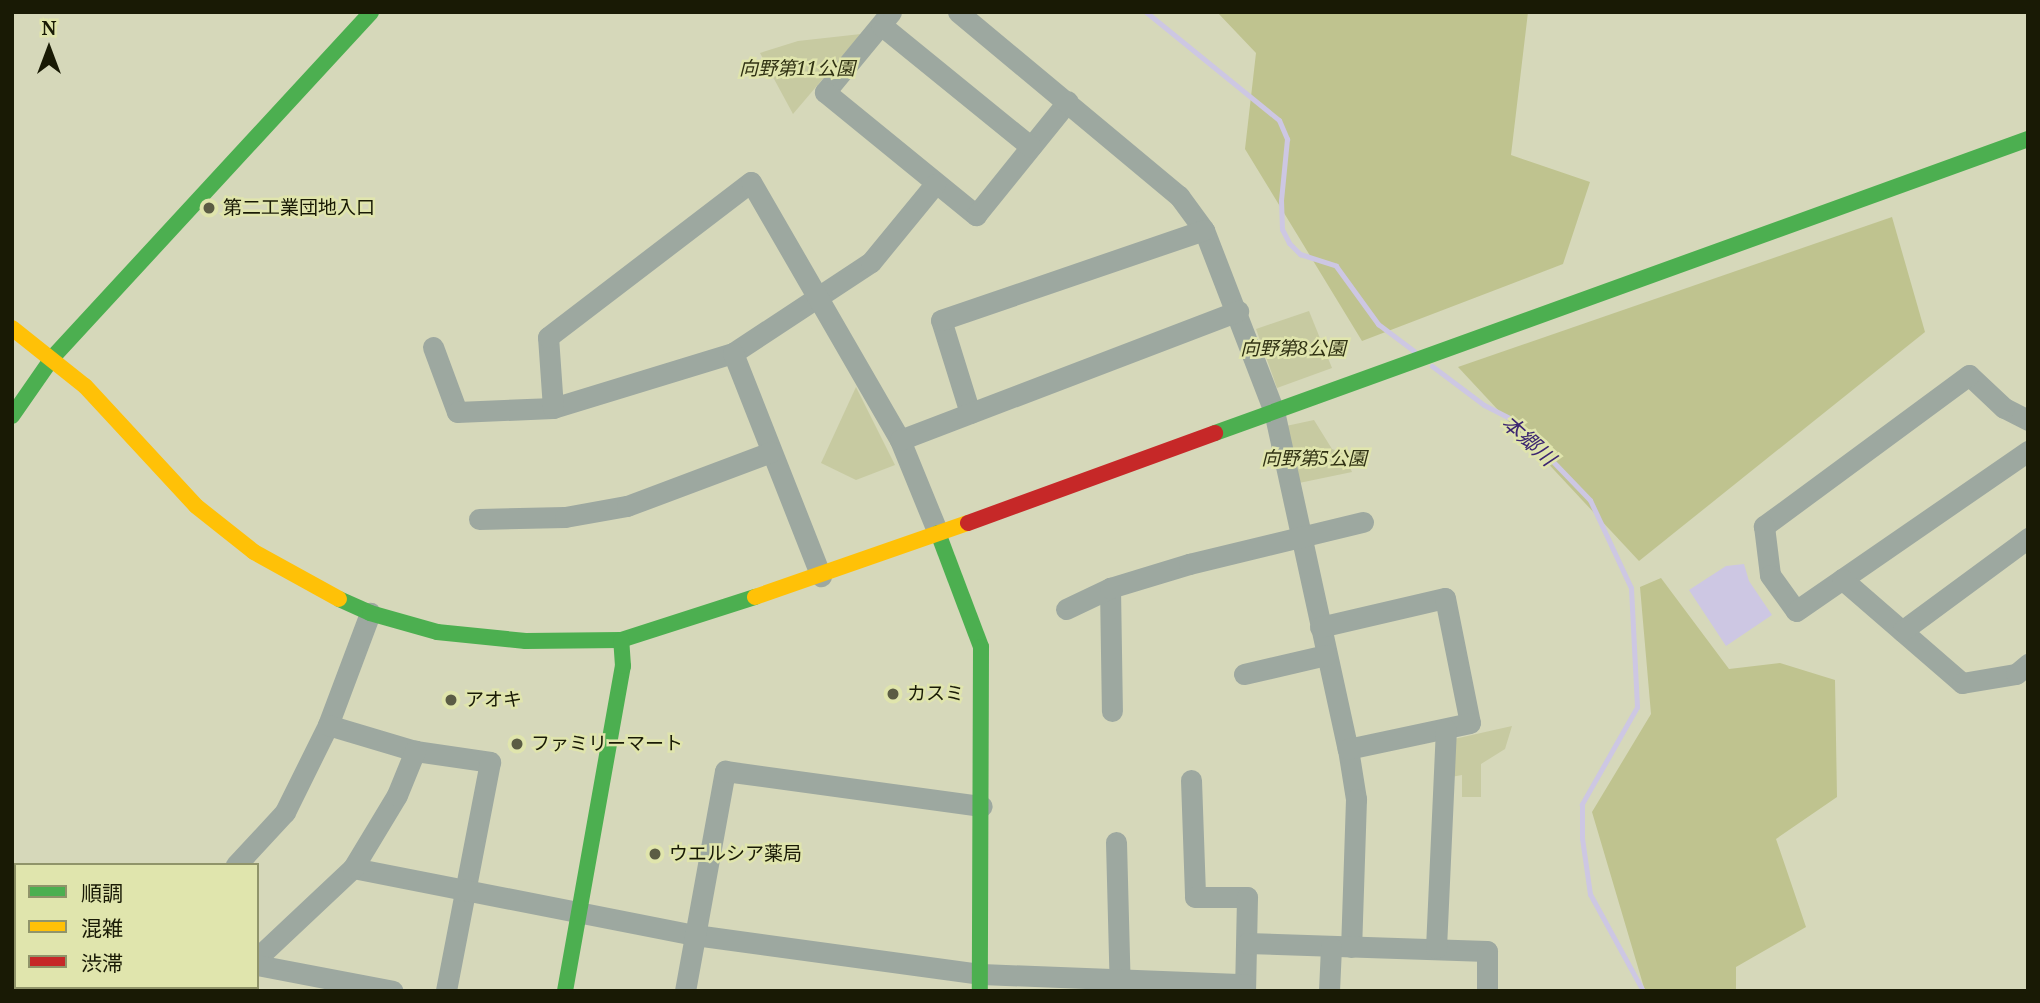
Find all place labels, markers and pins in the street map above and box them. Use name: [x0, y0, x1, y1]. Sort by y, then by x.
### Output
place label: 第二工業団地入口: [223, 197, 375, 219]
marker: 第二工業団地入口: [201, 200, 217, 216]
place label: カスミ: [907, 683, 964, 705]
marker: カスミ: [885, 686, 901, 702]
place label: アオキ: [465, 689, 522, 711]
marker: アオキ: [443, 692, 459, 708]
place label: ファミリーマート: [531, 733, 683, 755]
marker: ファミリーマート: [509, 736, 525, 752]
place label: ウエルシア薬局: [669, 843, 802, 865]
marker: ウエルシア薬局: [647, 846, 663, 862]

